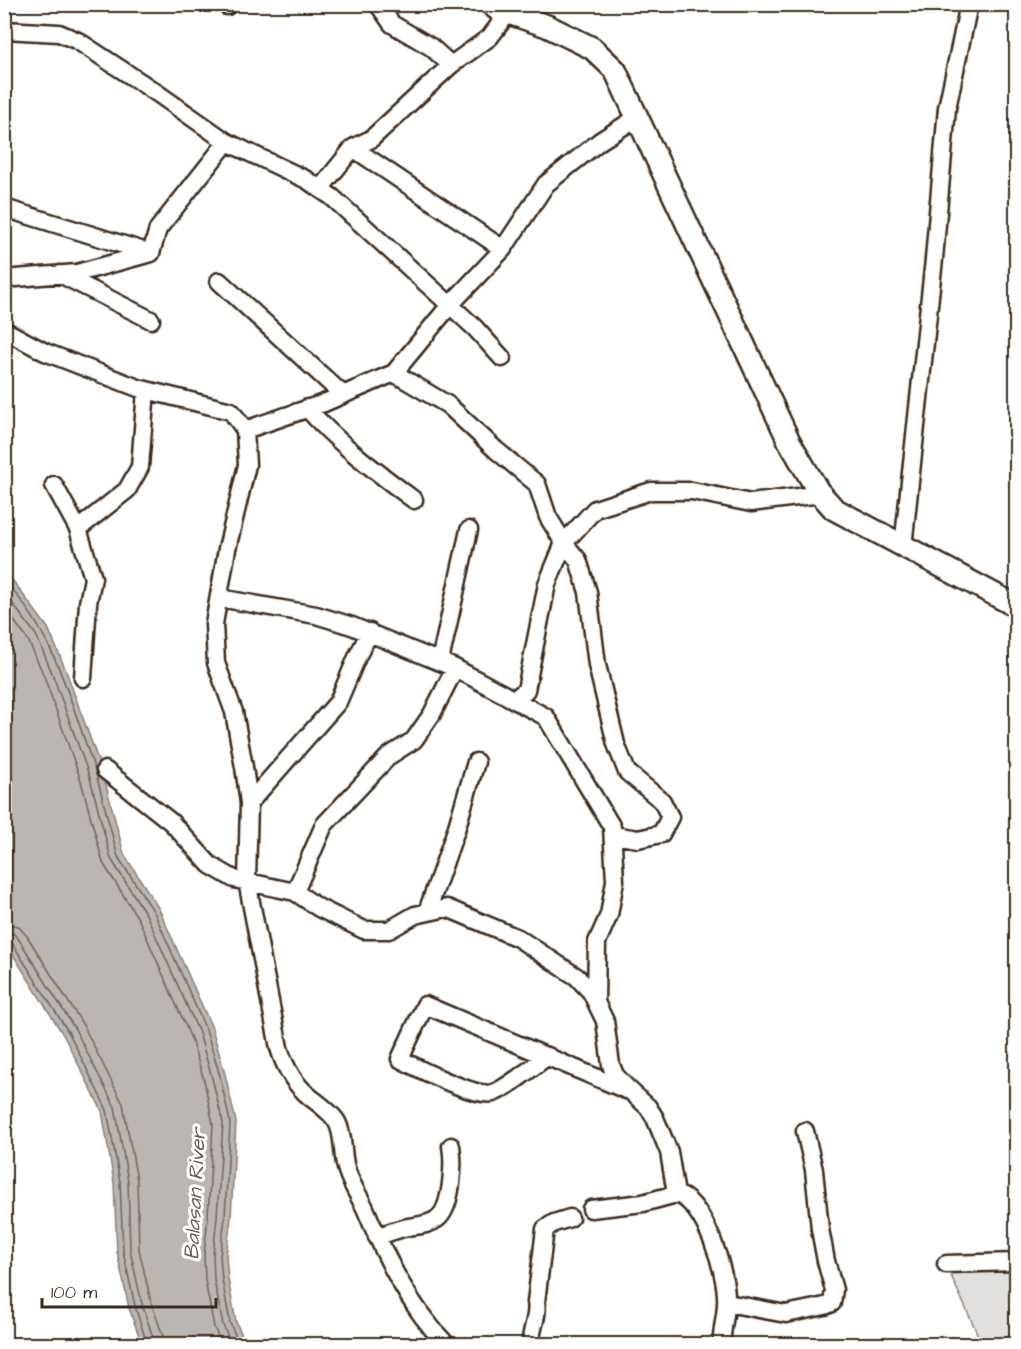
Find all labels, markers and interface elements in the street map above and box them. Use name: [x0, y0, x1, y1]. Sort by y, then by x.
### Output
water label: Balasan River: [177, 1125, 213, 1261]
scale bar: [42, 1271, 216, 1309]
text: 100 m: [51, 1280, 97, 1305]

